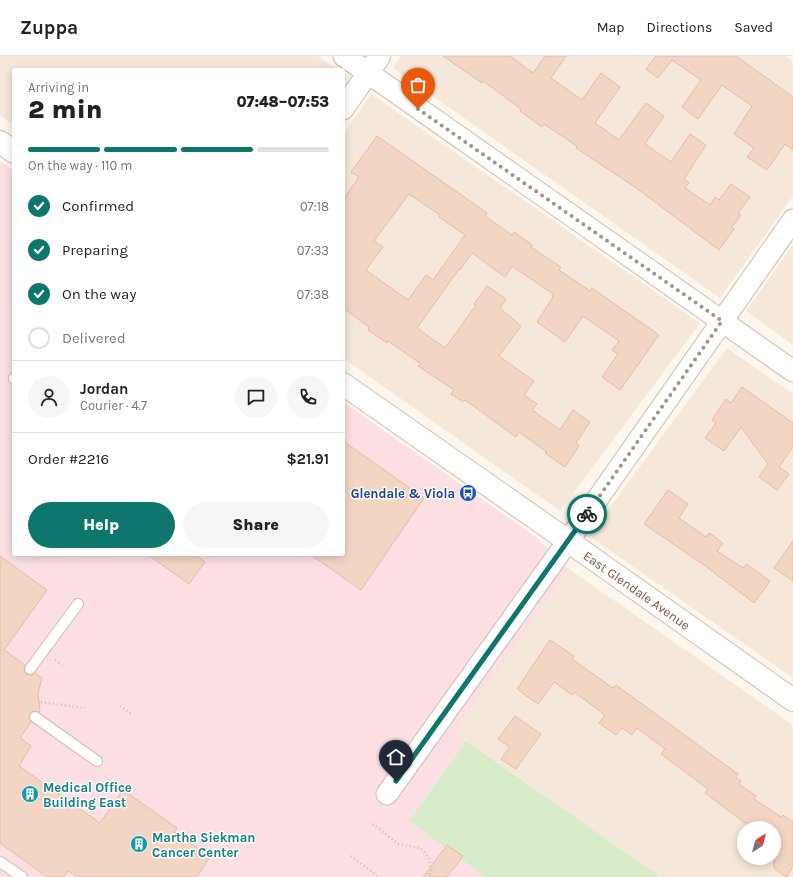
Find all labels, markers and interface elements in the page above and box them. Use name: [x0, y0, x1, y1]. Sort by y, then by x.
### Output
text: Zuppa: [20, 17, 78, 39]
text: Map: [597, 19, 625, 36]
text: Directions: [647, 19, 712, 36]
text: Saved: [734, 19, 773, 36]
pin: [401, 68, 435, 109]
icon: bag: [407, 74, 429, 96]
text: Arriving in: [28, 80, 89, 95]
text: 07:48–07:53: [236, 93, 329, 111]
text: 2 min: [28, 94, 103, 125]
text: On the way · 110 m: [28, 158, 133, 173]
icon: check: [28, 195, 50, 217]
text: Confirmed: [62, 197, 134, 215]
text: 07:18: [300, 199, 329, 214]
icon: check: [28, 239, 50, 261]
text: Preparing: [62, 241, 128, 259]
text: 07:33: [297, 243, 329, 258]
icon: check: [28, 283, 50, 305]
text: On the way: [62, 285, 136, 303]
text: 07:38: [297, 287, 329, 302]
text: Delivered: [62, 329, 126, 347]
button: person: [28, 376, 70, 418]
button: chat: [235, 376, 277, 418]
button: phone: [287, 376, 329, 418]
text: Jordan: [80, 380, 128, 398]
text: Courier · 4.7: [80, 398, 147, 413]
text: Order #2216: [28, 450, 109, 468]
text: $21.91: [287, 450, 329, 468]
bus stop icon: Glendale & Viola: [458, 483, 478, 503]
place label: Glendale & Viola: [351, 486, 455, 501]
courier: [567, 494, 607, 534]
button: Help: [28, 502, 175, 548]
button: Share: [183, 502, 329, 548]
icon: bike: [576, 503, 598, 525]
street label: East Glendale Avenue: [580, 548, 693, 633]
pin: [379, 740, 413, 781]
icon: home: [385, 746, 407, 768]
place label: Medical Office Building East: [43, 780, 132, 810]
building icon: Medical Office Building East: [20, 784, 40, 804]
north arrow: [737, 821, 781, 865]
map controls: [737, 821, 781, 865]
place label: Martha Siekman Cancer Center: [152, 830, 255, 860]
building icon: Martha Siekman Cancer Center: [129, 834, 149, 854]

